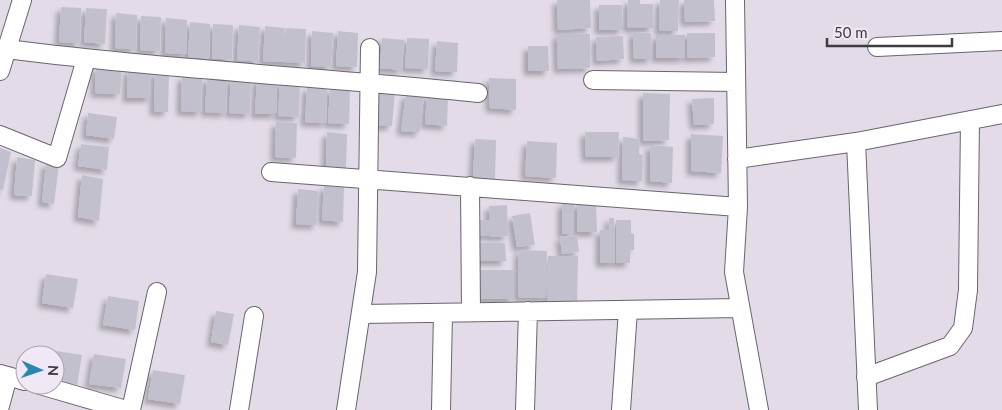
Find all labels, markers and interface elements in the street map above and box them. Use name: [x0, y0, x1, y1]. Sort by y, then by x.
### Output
scale bar: [827, 15, 952, 47]
text: 50 m: [834, 23, 868, 41]
north arrow: [15, 345, 65, 395]
text: N: [45, 365, 62, 376]

